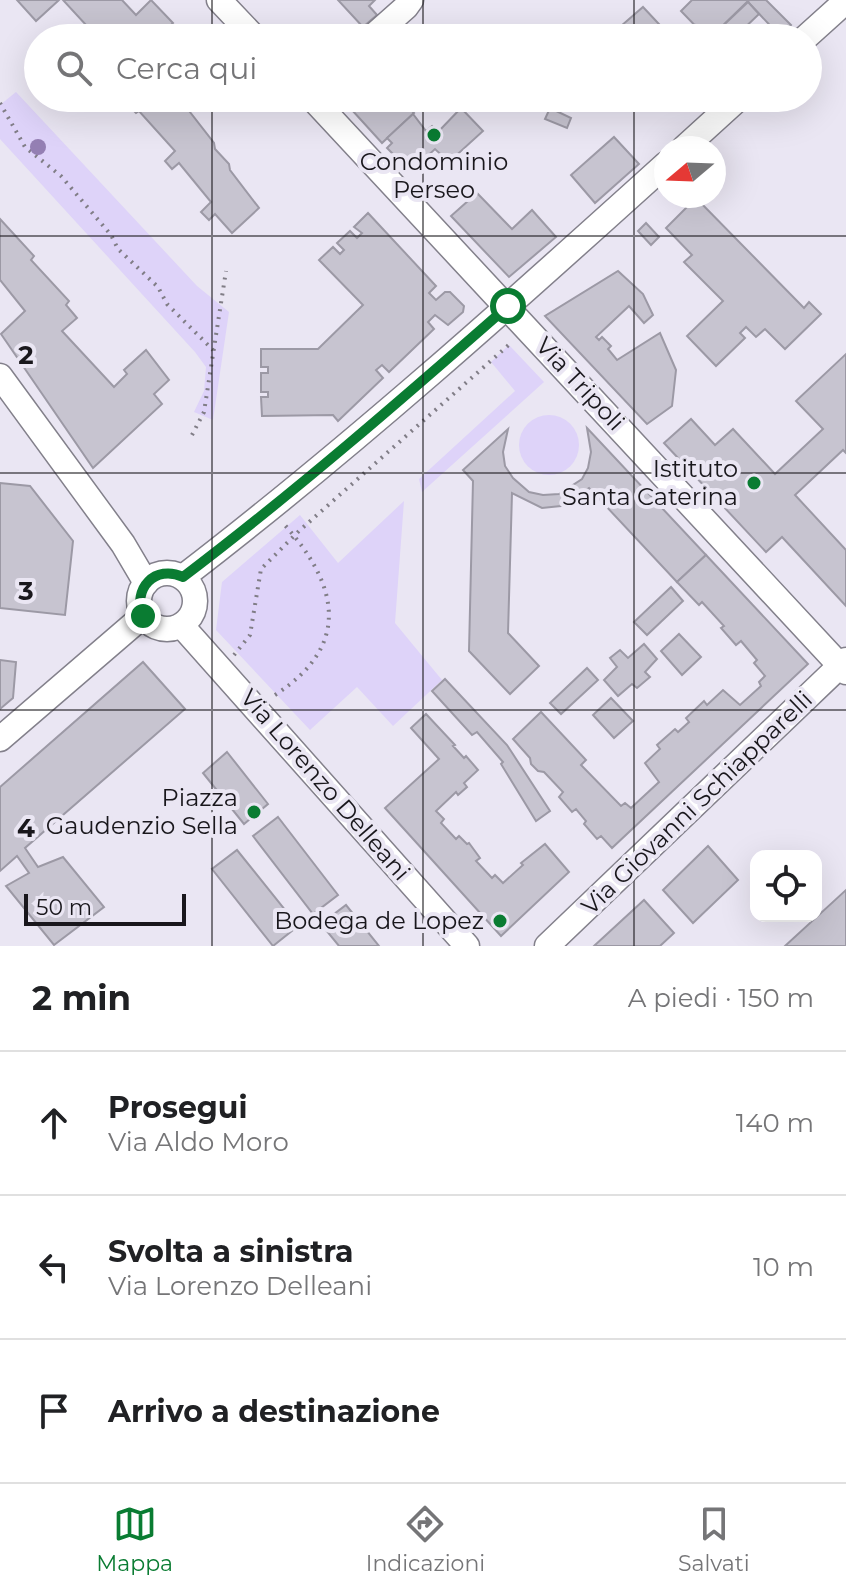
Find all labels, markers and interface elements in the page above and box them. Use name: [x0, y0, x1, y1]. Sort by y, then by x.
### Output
search box: [24, 24, 822, 112]
icon: search: [52, 46, 96, 90]
text: Cerca qui: [116, 50, 257, 87]
marker: Condominio Perseo: [425, 126, 443, 144]
north arrow: [654, 136, 726, 208]
place label: Condominio Perseo: [360, 147, 508, 204]
route start: [490, 288, 526, 324]
street label: Via Tripoli: [530, 331, 631, 436]
text: 2: [18, 339, 34, 371]
place label: Istituto Santa Caterina: [562, 454, 738, 511]
marker: Istituto Santa Caterina: [745, 474, 763, 492]
text: 3: [17, 575, 34, 607]
route end: [125, 598, 161, 634]
street label: Via Lorenzo Delleani: [234, 683, 416, 886]
street label: Via Giovanni Schiapparelli: [575, 685, 818, 921]
place label: Piazza Gaudenzio Sella: [46, 783, 238, 840]
marker: Piazza Gaudenzio Sella: [245, 803, 263, 821]
text: 4: [17, 812, 35, 844]
map controls: [750, 850, 822, 922]
button: locate: [750, 850, 822, 922]
scale bar: [24, 890, 186, 926]
text: 50 m: [36, 894, 92, 921]
place label: Bodega de Lopez: [274, 906, 484, 935]
marker: Bodega de Lopez: [491, 912, 509, 930]
text: 2 min: [32, 977, 131, 1019]
text: A piedi · 150 m: [628, 982, 814, 1014]
text: Prosegui: [108, 1089, 247, 1126]
icon: ahead: [32, 1101, 76, 1145]
text: 140 m: [736, 1107, 814, 1139]
text: Via Aldo Moro: [108, 1126, 289, 1158]
text: Svolta a sinistra: [108, 1233, 354, 1270]
icon: left: [32, 1245, 76, 1289]
text: 10 m: [753, 1251, 814, 1283]
text: Via Lorenzo Delleani: [108, 1270, 372, 1302]
icon: arrive: [32, 1389, 76, 1433]
text: Arrivo a destinazione: [108, 1393, 440, 1430]
tab: Mappa: [96, 1502, 173, 1577]
tab: Indicazioni: [366, 1502, 485, 1577]
tab: Salvati: [678, 1502, 750, 1577]

